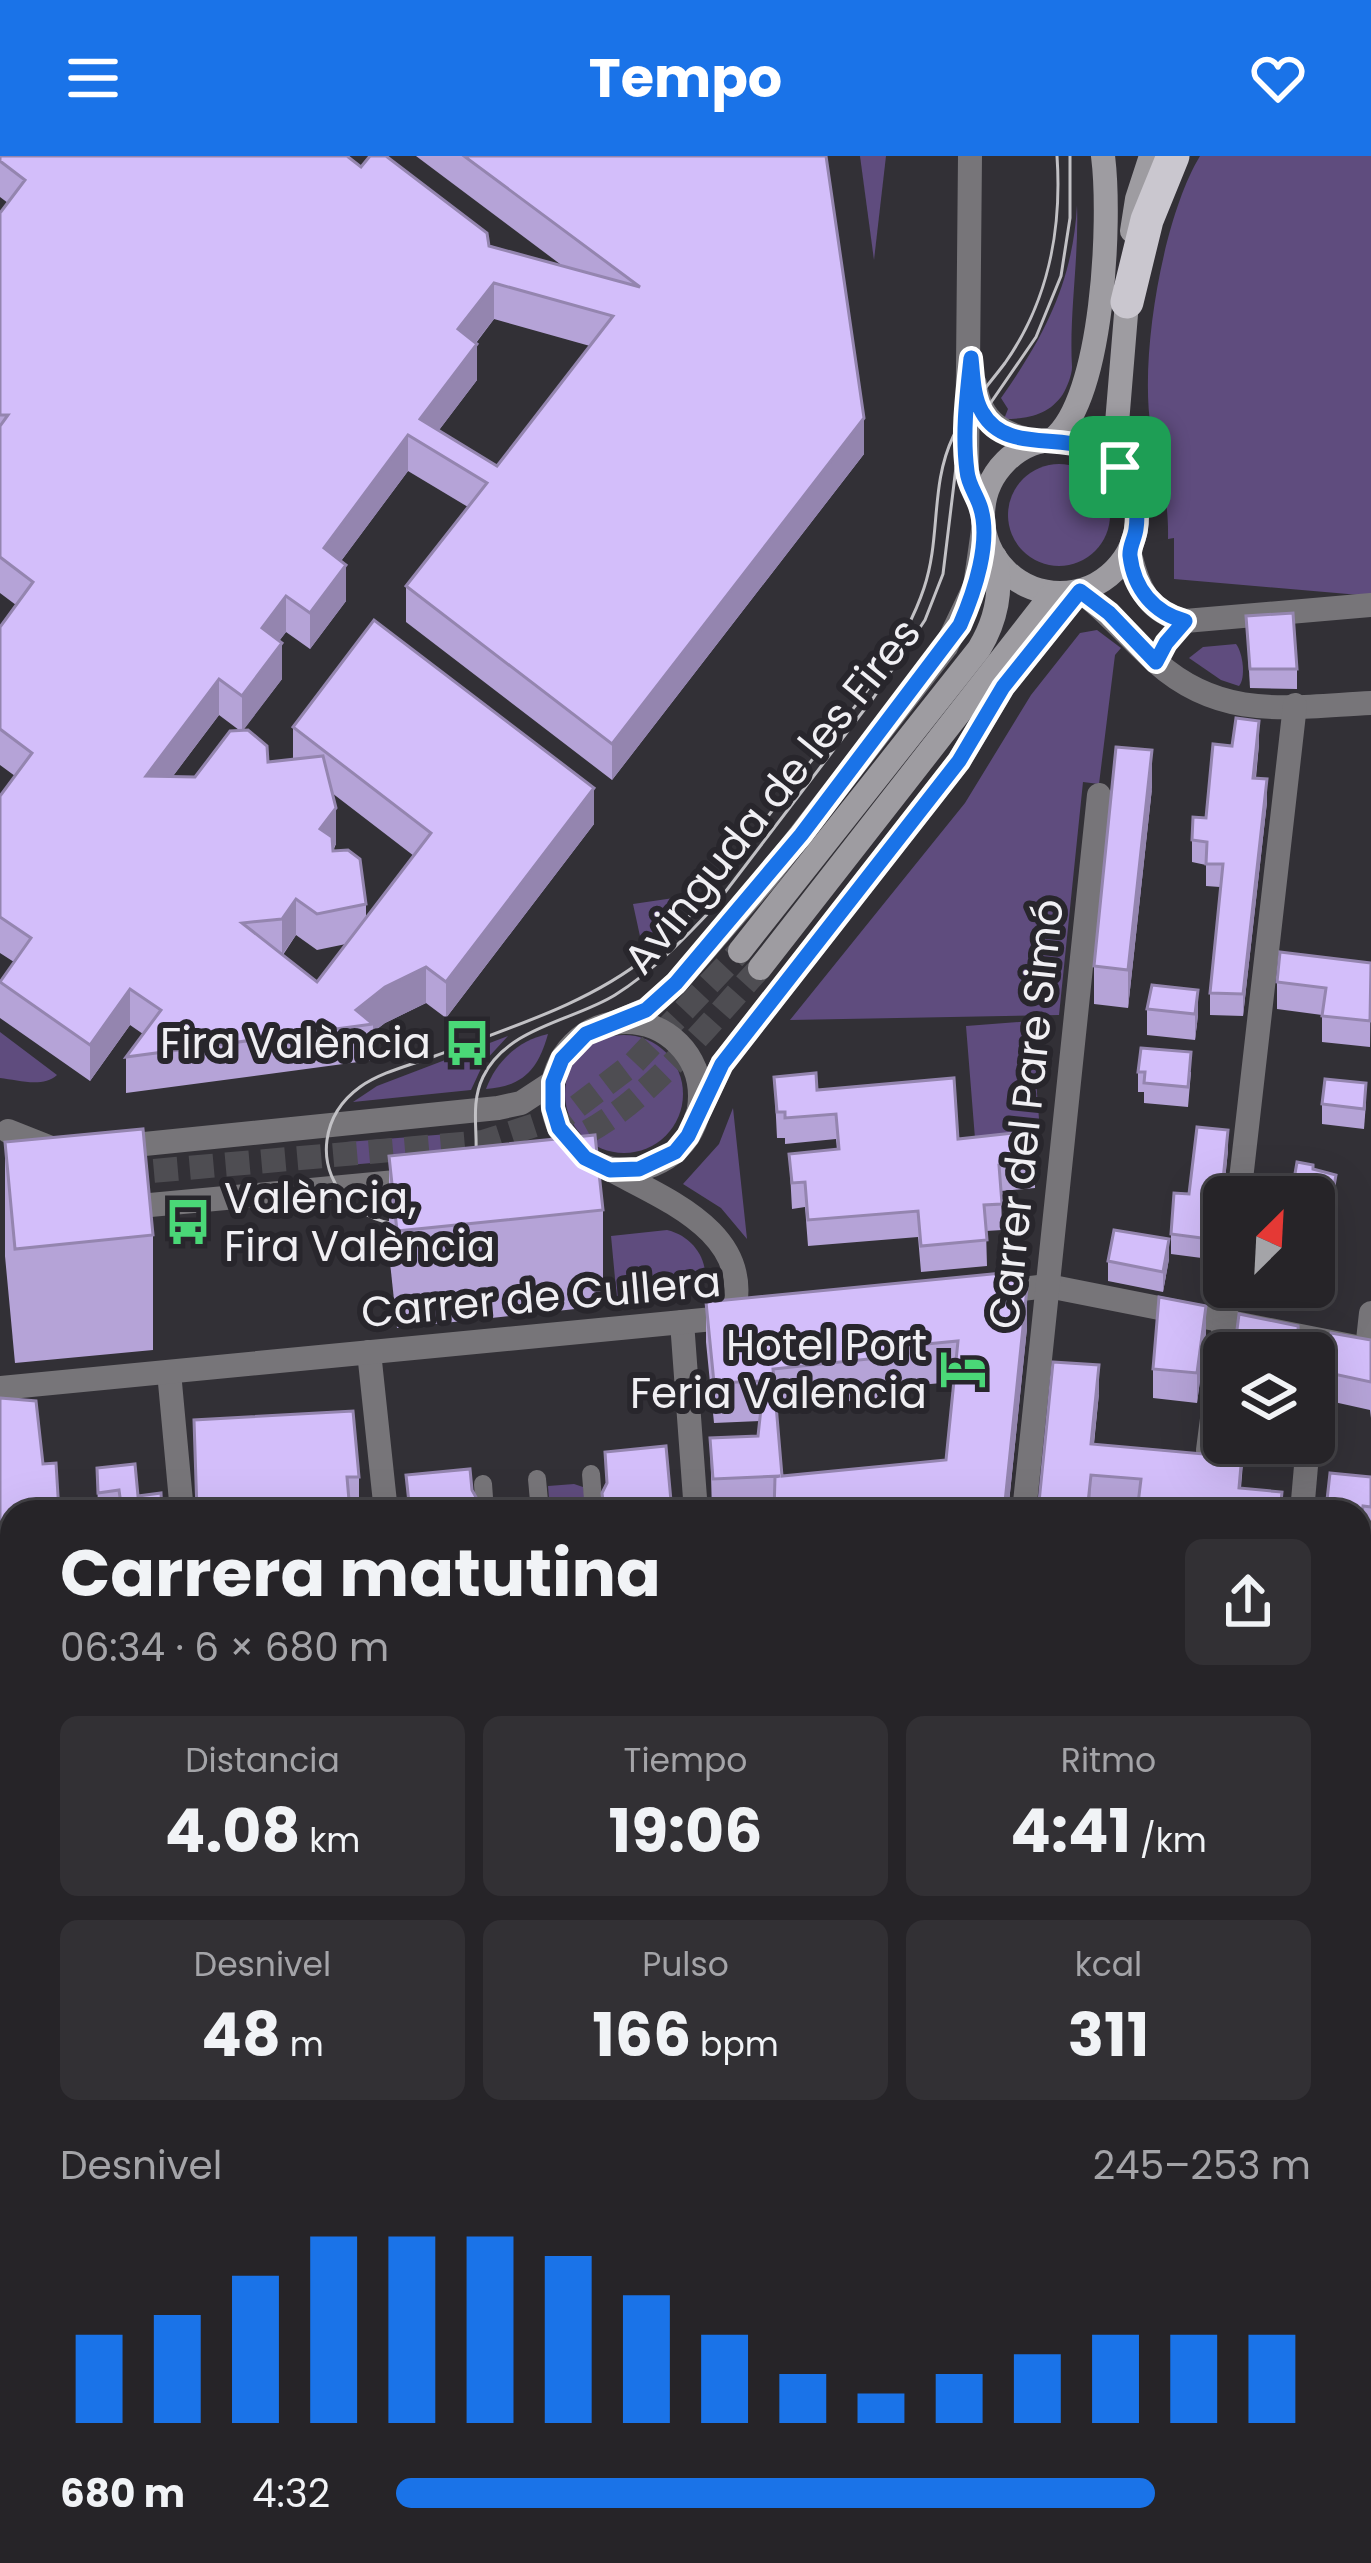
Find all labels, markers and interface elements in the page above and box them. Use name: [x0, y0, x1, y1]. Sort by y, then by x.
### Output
text: Tempo: [589, 40, 782, 116]
icon: menu: [60, 45, 126, 111]
icon: heart: [1245, 45, 1311, 111]
pin: [1069, 416, 1171, 518]
icon: arrive: [1087, 434, 1153, 500]
street label: Avinguda de les Fires: [610, 605, 934, 987]
street label: Carrer del Pare Simó: [974, 896, 1078, 1332]
place label: Fira València: [160, 1014, 431, 1073]
bus stop icon: Fira València: [442, 1018, 492, 1068]
place label: València, Fira València: [224, 1169, 495, 1276]
north arrow: [1203, 1176, 1335, 1308]
map controls: [1203, 1176, 1335, 1464]
bus stop icon: València, Fira València: [163, 1197, 213, 1247]
street label: Carrer de Cullera: [359, 1252, 723, 1342]
place label: Hotel Port Feria Valencia: [630, 1316, 927, 1423]
button: layers: [1203, 1332, 1335, 1464]
hotel icon: Hotel Port Feria Valencia: [938, 1344, 988, 1394]
text: Carrera matutina: [60, 1527, 661, 1619]
button: share: [1185, 1539, 1311, 1665]
text: 06:34 · 6 × 680 m: [60, 1620, 389, 1675]
text: Distancia: [185, 1737, 340, 1784]
text: Tiempo: [624, 1737, 747, 1784]
text: Ritmo: [1061, 1737, 1156, 1784]
text: 4.08: [165, 1789, 300, 1873]
text: 19:06: [609, 1789, 762, 1873]
text: 4:41: [1010, 1789, 1131, 1873]
text: km: [300, 1817, 360, 1864]
text: /km: [1131, 1817, 1207, 1864]
text: Desnivel: [194, 1941, 331, 1988]
text: Pulso: [642, 1941, 729, 1988]
text: kcal: [1075, 1941, 1142, 1988]
text: 48: [201, 1993, 281, 2077]
text: 166: [592, 1993, 691, 2077]
text: 311: [1068, 1993, 1149, 2077]
text: m: [281, 2021, 324, 2068]
text: bpm: [691, 2021, 779, 2068]
text: Desnivel: [60, 2138, 222, 2193]
text: 245–253 m: [1093, 2138, 1311, 2193]
text: 680 m: [60, 2466, 185, 2521]
text: 4:32: [252, 2466, 330, 2521]

